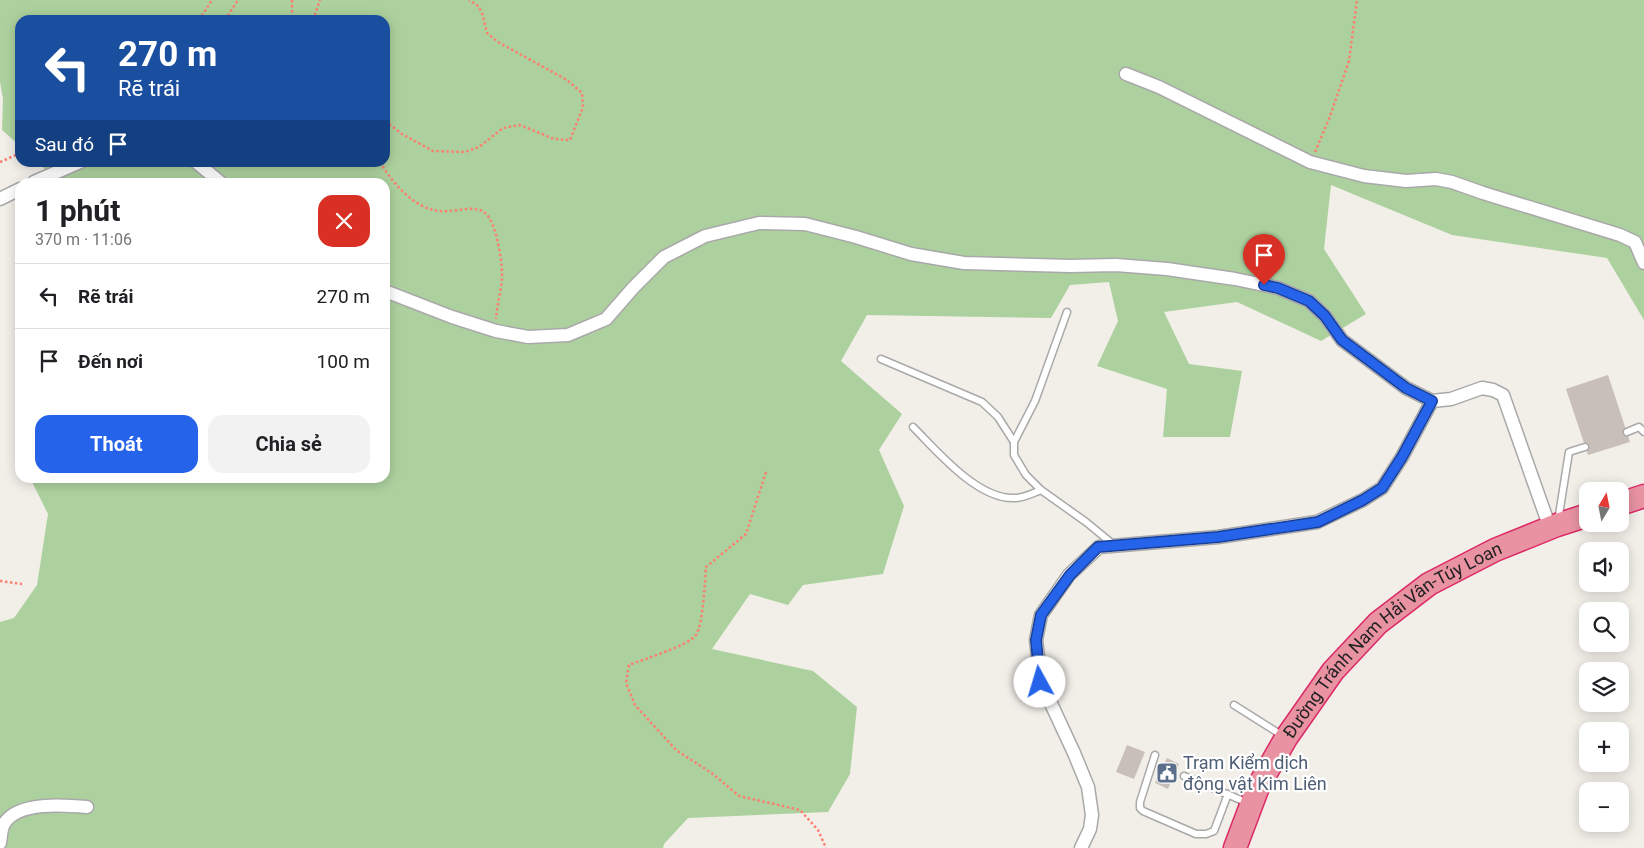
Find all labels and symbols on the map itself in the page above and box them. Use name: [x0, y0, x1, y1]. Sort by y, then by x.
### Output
pin: [1243, 234, 1285, 285]
north arrow: [1579, 482, 1629, 532]
street label: Đường Tránh Nam Hải Vân-Túy Loan: [1278, 537, 1505, 742]
position arrow: [1013, 655, 1065, 707]
place label: Trạm Kiểm dịch động vật Kim Liên: [1183, 752, 1327, 794]
public building icon: Trạm Kiểm dịch động vật Kim Liên: [1155, 761, 1179, 785]

